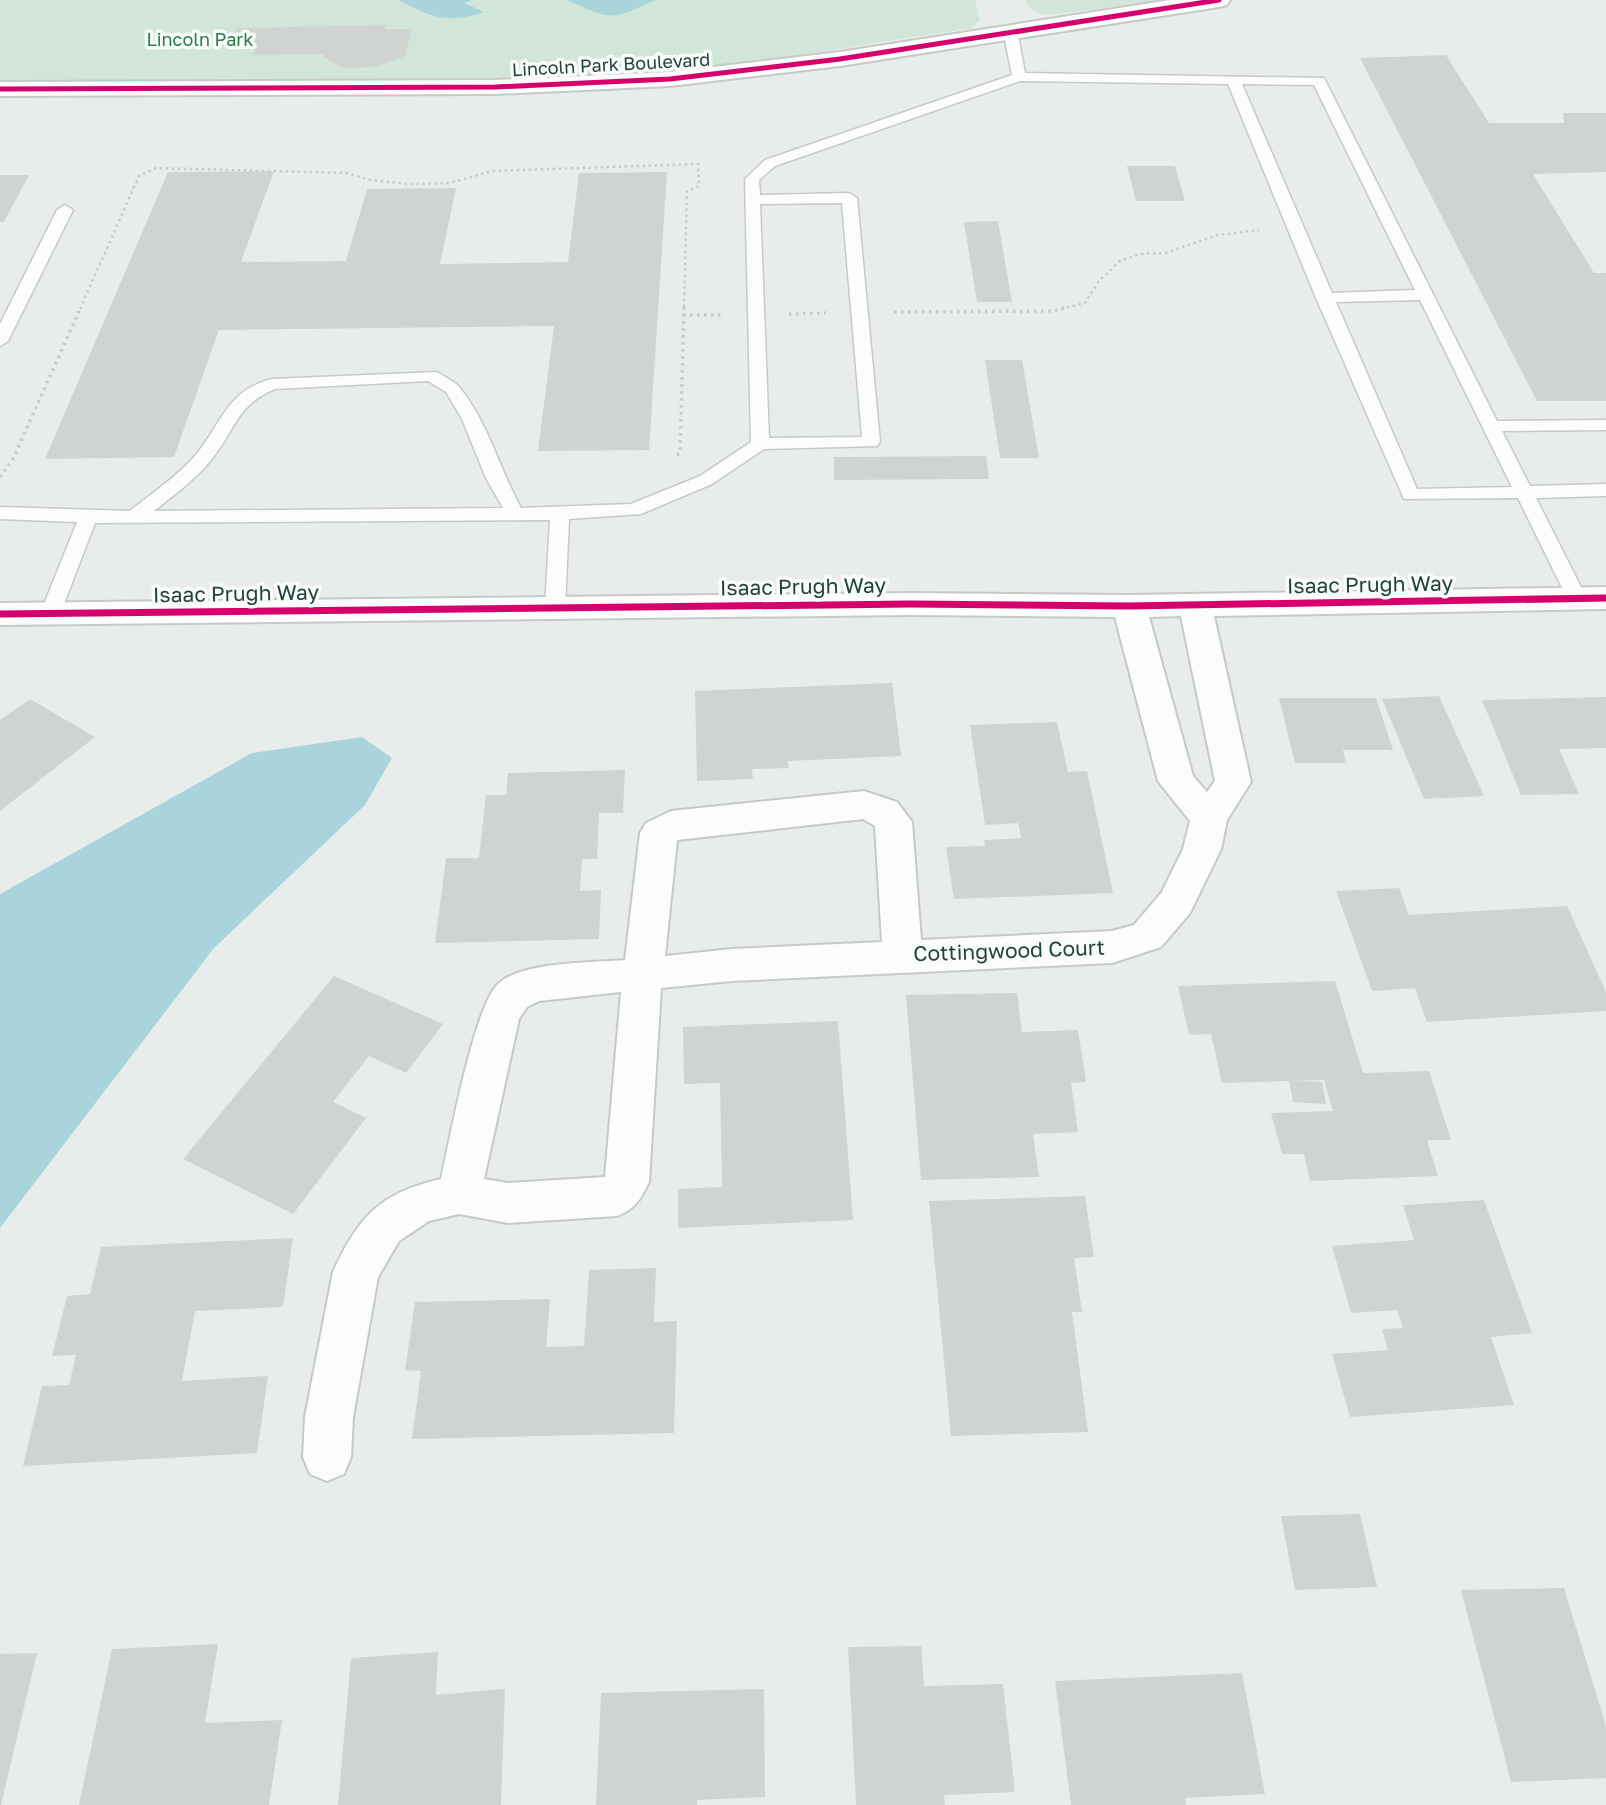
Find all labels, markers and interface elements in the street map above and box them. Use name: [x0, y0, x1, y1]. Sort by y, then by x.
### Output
park label: Lincoln Park: [146, 28, 254, 50]
street label: Lincoln Park Boulevard: [511, 48, 711, 80]
street label: Isaac Prugh Way: [1287, 570, 1454, 598]
street label: Isaac Prugh Way: [720, 572, 887, 600]
street label: Isaac Prugh Way: [153, 579, 320, 607]
street label: Cottingwood Court: [913, 934, 1105, 966]

